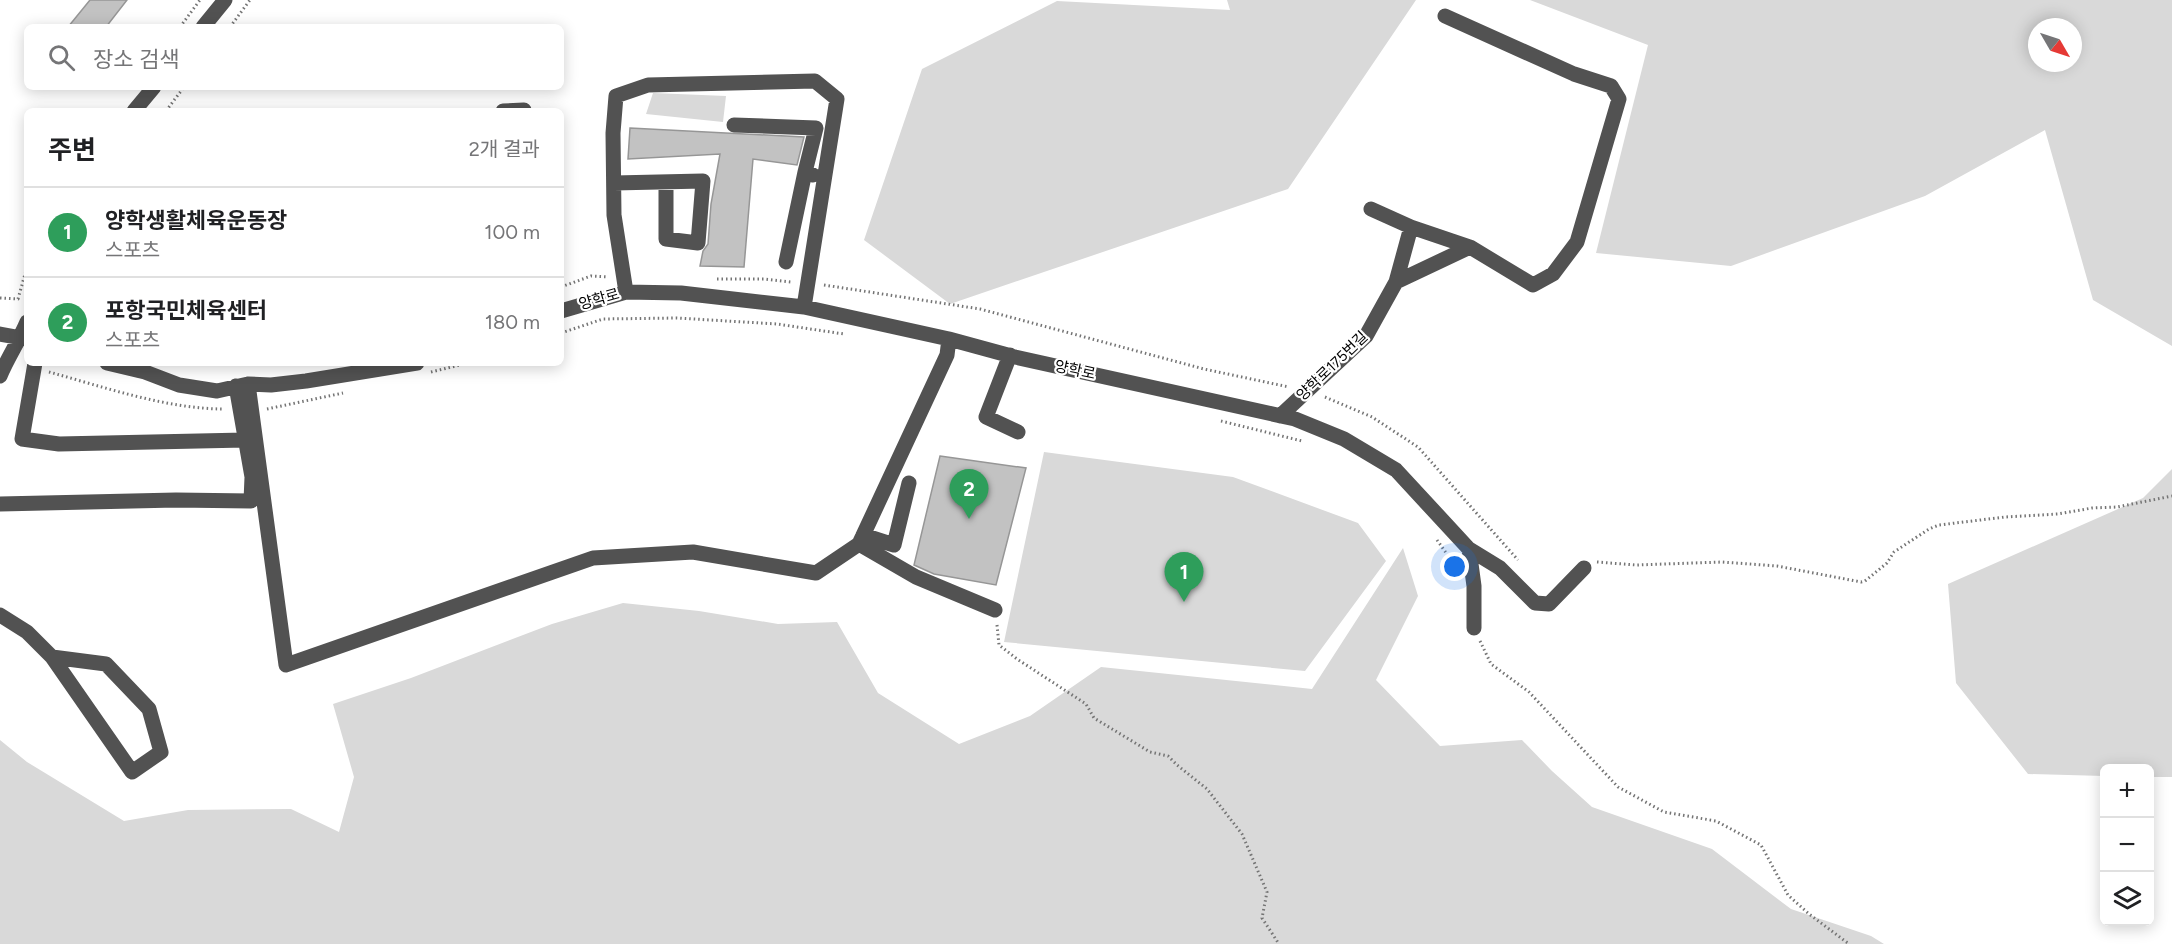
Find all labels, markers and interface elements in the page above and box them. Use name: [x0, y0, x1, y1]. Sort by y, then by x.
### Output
north arrow: [2028, 18, 2082, 72]
search box: [24, 24, 564, 90]
icon: search: [45, 41, 78, 74]
text: 장소 검색: [93, 46, 179, 73]
text: 주변: [48, 134, 96, 166]
text: 2개 결과: [469, 137, 540, 161]
text: 양학생활체육운동장: [105, 207, 287, 234]
text: 1: [63, 220, 72, 244]
text: 100 m: [484, 220, 540, 244]
text: 스포츠: [105, 238, 160, 262]
street label: 양학로: [577, 285, 621, 313]
text: 포항국민체육센터: [105, 297, 267, 324]
text: 2: [62, 310, 73, 334]
text: 180 m: [485, 310, 540, 334]
text: 스포츠: [105, 328, 160, 352]
street label: 양학로175번길: [1293, 328, 1371, 404]
street label: 양학로: [1053, 357, 1097, 383]
pin: 2: [950, 470, 988, 519]
pin: 1: [1164, 552, 1204, 602]
your location: [1440, 552, 1469, 581]
map controls: [2100, 764, 2154, 926]
button: +: [2100, 764, 2154, 818]
button: −: [2100, 818, 2154, 872]
button: layers: [2100, 872, 2154, 926]

